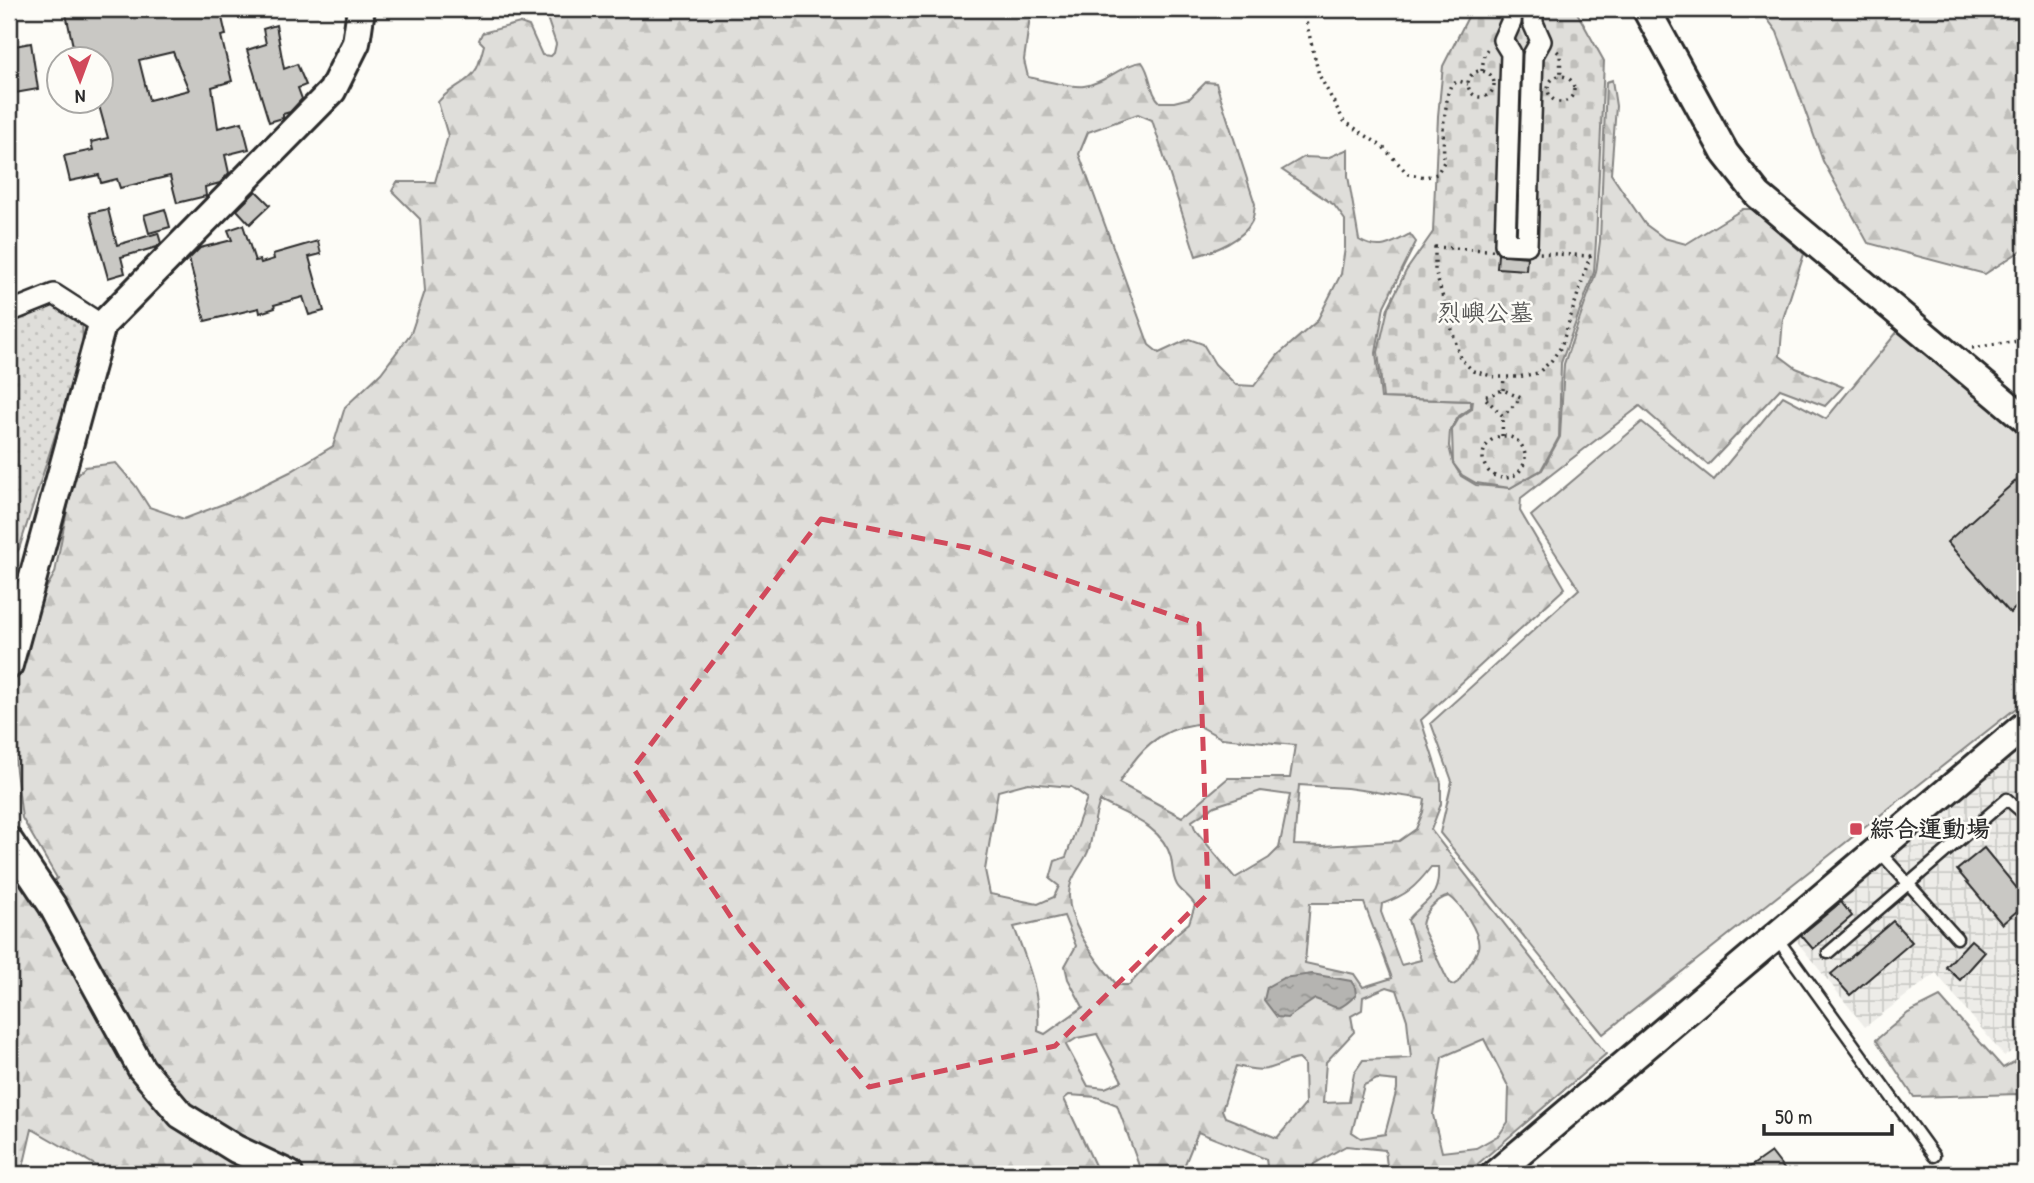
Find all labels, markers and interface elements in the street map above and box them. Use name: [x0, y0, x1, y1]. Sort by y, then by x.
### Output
north arrow: [46, 46, 116, 116]
text: N: [75, 84, 86, 110]
park label: 烈嶼公墓: [1437, 296, 1533, 328]
place label: 綜合運動場: [1870, 812, 1990, 844]
marker: 綜合運動場: [1848, 821, 1864, 837]
scale bar: [1764, 1092, 1892, 1136]
text: 50 m: [1775, 1102, 1812, 1131]

